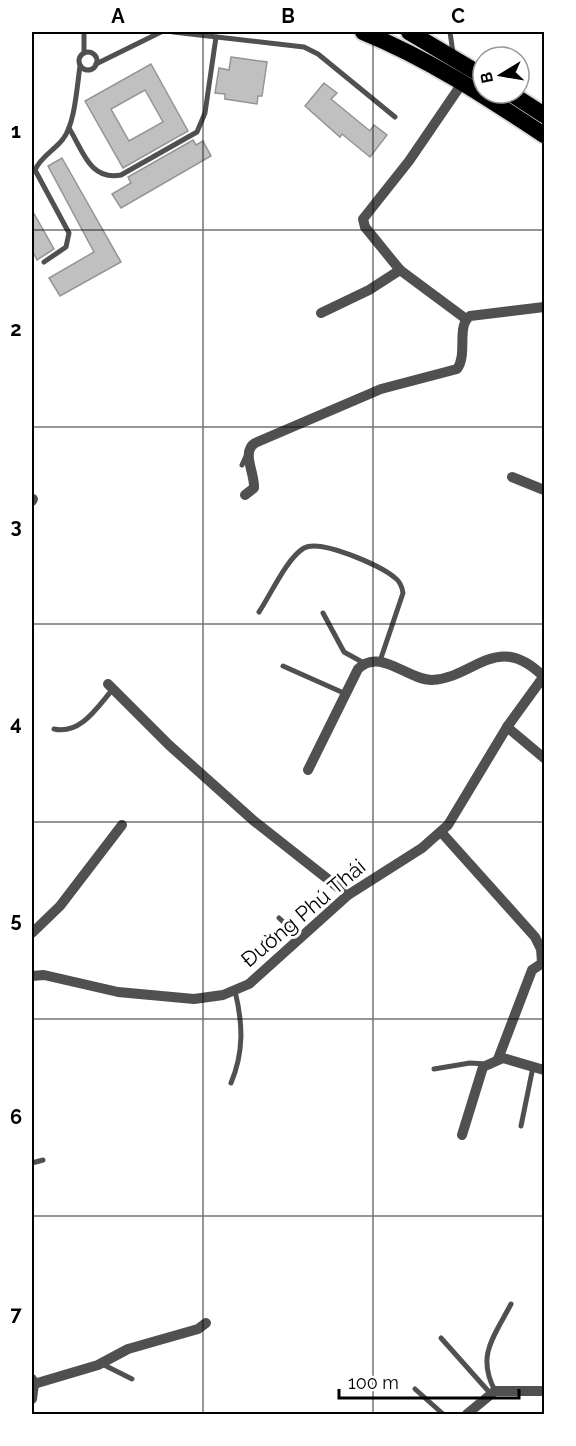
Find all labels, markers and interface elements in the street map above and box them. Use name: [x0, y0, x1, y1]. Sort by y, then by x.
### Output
text: A: [111, 4, 125, 28]
text: B: [281, 4, 295, 28]
text: C: [451, 4, 465, 28]
north arrow: [471, 45, 531, 105]
text: B: [476, 71, 497, 85]
text: 1: [11, 119, 21, 143]
text: 2: [10, 317, 22, 341]
text: 3: [10, 514, 22, 538]
text: 4: [10, 711, 22, 735]
street label: Đường Phú Thái: [236, 854, 370, 972]
text: 5: [10, 908, 22, 932]
text: 6: [10, 1105, 22, 1129]
text: 7: [10, 1302, 22, 1326]
scale bar: [339, 1362, 519, 1400]
text: 100 m: [348, 1372, 399, 1393]

